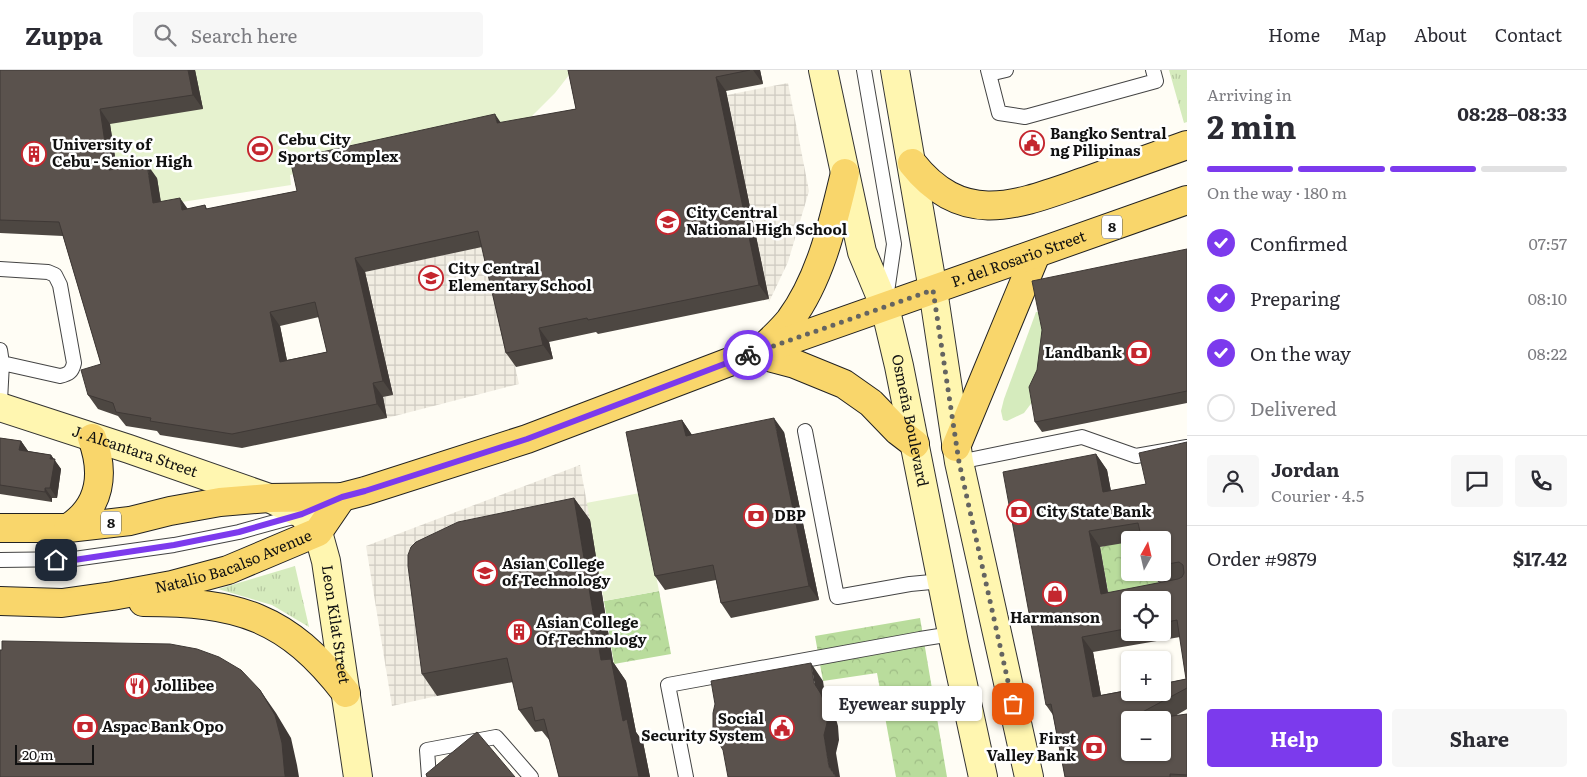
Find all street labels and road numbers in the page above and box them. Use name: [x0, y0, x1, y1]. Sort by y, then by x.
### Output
road number: 8: [1102, 216, 1122, 238]
street label: P. del Rosario Street: [948, 224, 1089, 292]
street label: Osmeña Boulevard: [887, 352, 936, 489]
street label: J. Alcantara Street: [69, 418, 201, 482]
road number: 8: [101, 512, 121, 534]
street label: Natalio Bacalso Avenue: [153, 523, 315, 598]
street label: Leon Kilat Street: [317, 563, 357, 685]

